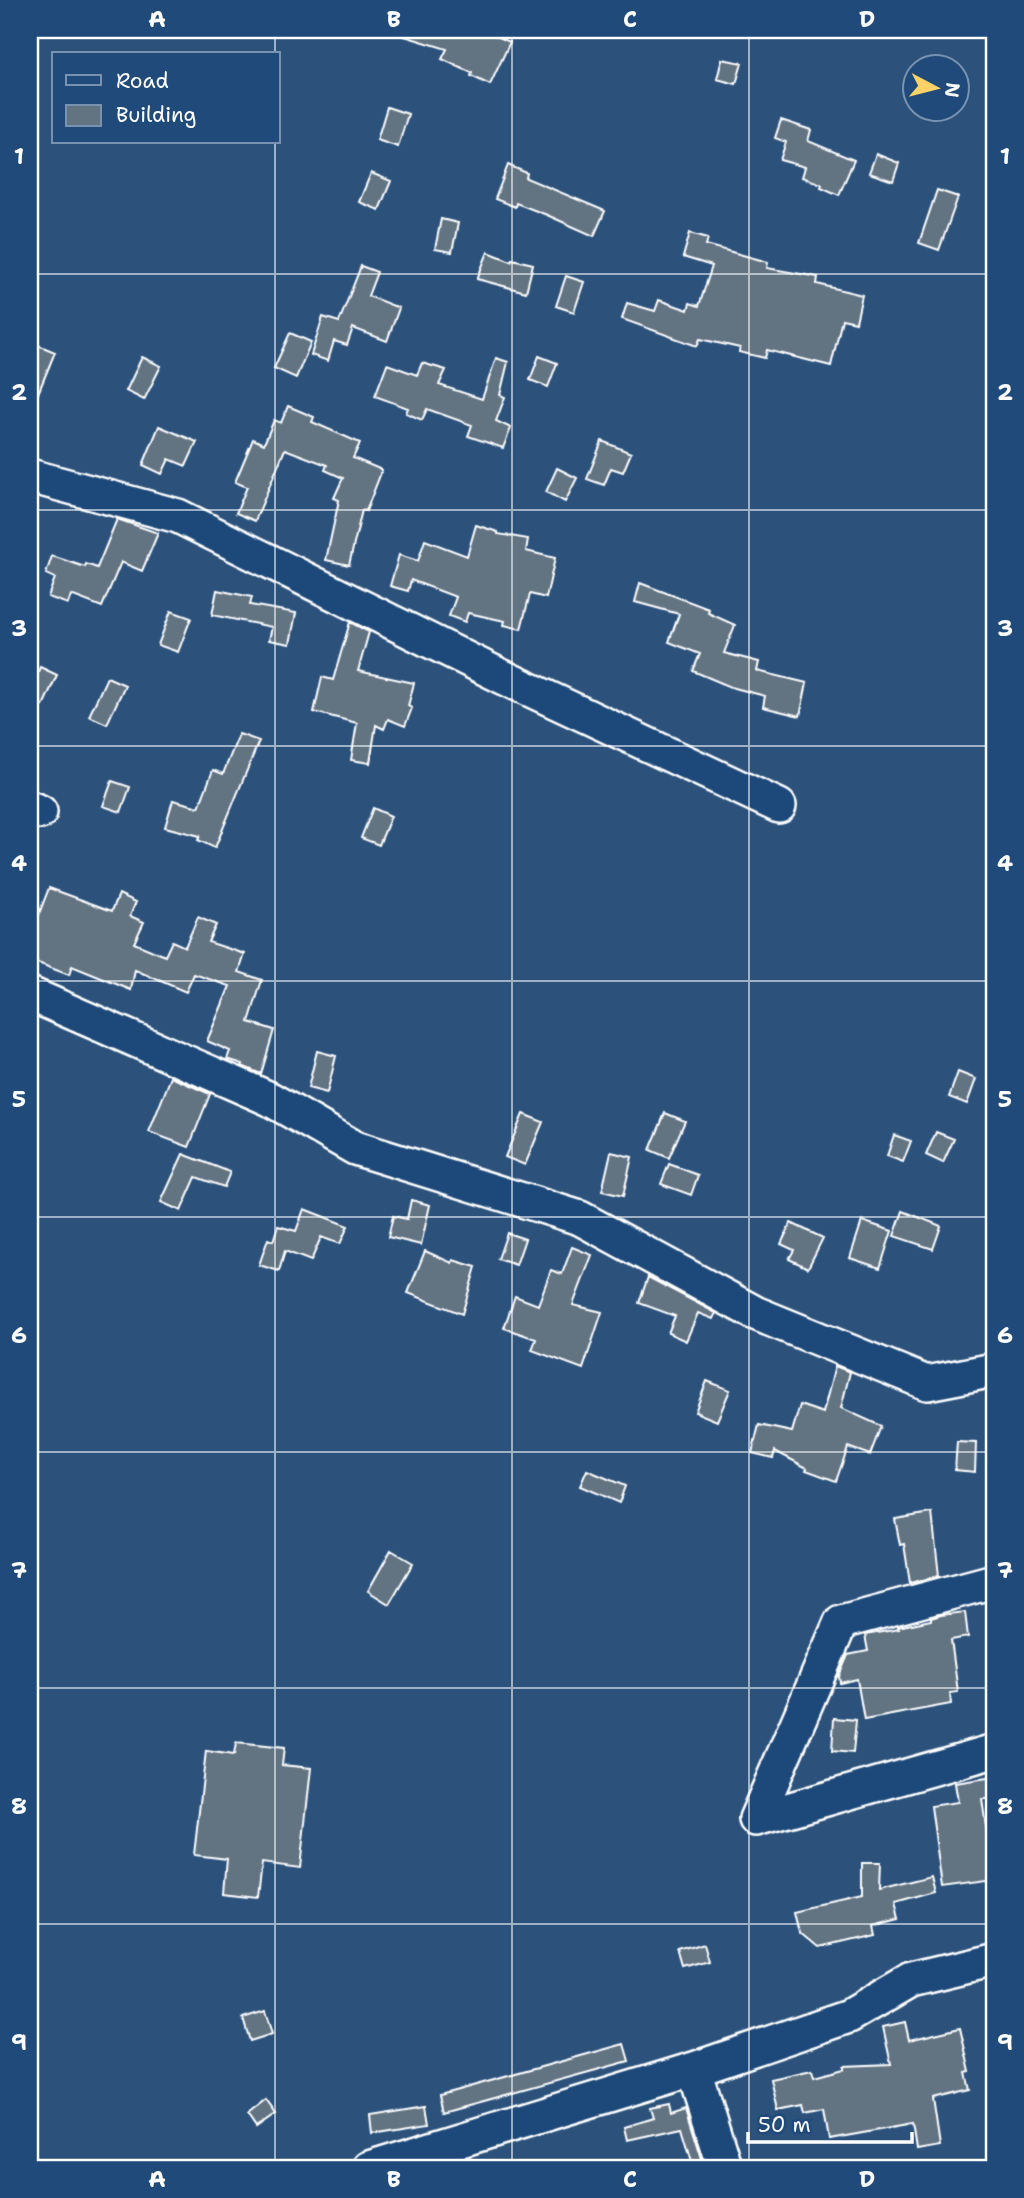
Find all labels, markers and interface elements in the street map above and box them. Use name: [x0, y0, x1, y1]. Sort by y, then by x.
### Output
text: A: [148, 4, 166, 34]
text: B: [387, 4, 401, 34]
text: C: [623, 4, 637, 34]
text: D: [859, 4, 875, 34]
legend: [52, 52, 280, 144]
north arrow: [902, 52, 972, 122]
text: Road: [116, 67, 169, 95]
text: N: [939, 81, 966, 99]
text: Building: [116, 101, 196, 129]
text: 1: [14, 141, 24, 171]
text: 1: [1000, 141, 1010, 171]
text: 2: [11, 377, 27, 407]
text: 2: [997, 377, 1013, 407]
text: 3: [11, 613, 27, 643]
text: 3: [997, 613, 1013, 643]
text: 4: [11, 848, 27, 878]
text: 4: [997, 848, 1013, 878]
text: 5: [12, 1084, 26, 1114]
text: 5: [998, 1084, 1012, 1114]
text: 6: [11, 1320, 27, 1350]
text: 6: [997, 1320, 1013, 1350]
text: 7: [11, 1555, 27, 1585]
text: 7: [997, 1555, 1013, 1585]
text: 8: [11, 1791, 27, 1821]
text: 8: [997, 1791, 1013, 1821]
text: 9: [11, 2027, 27, 2057]
text: 9: [997, 2027, 1013, 2057]
scale bar: [748, 2100, 912, 2144]
text: 50 m: [758, 2111, 811, 2139]
text: A: [148, 2164, 166, 2194]
text: B: [387, 2164, 401, 2194]
text: C: [623, 2164, 637, 2194]
text: D: [859, 2164, 875, 2194]

